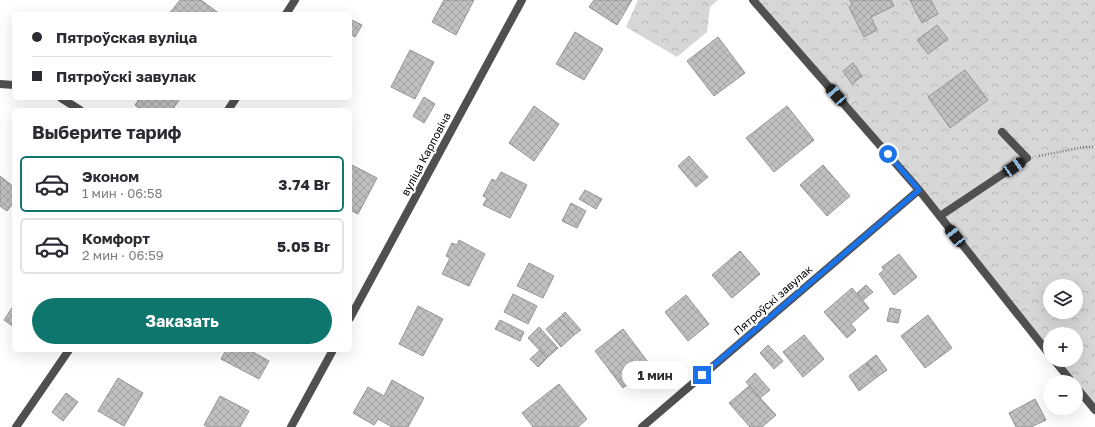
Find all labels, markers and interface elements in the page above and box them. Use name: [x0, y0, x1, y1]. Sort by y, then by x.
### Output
text: Пятроўская вуліца: [56, 28, 197, 46]
text: Пятроўскі завулак: [56, 67, 196, 85]
car: [824, 82, 848, 108]
street label: вуліца Карповіча: [398, 110, 453, 198]
text: Выберите тариф: [32, 121, 181, 143]
route start: [879, 145, 897, 163]
car: [1001, 155, 1027, 179]
icon: car: [34, 166, 70, 202]
text: Эконом: [82, 167, 139, 185]
text: 3.74 Br: [278, 175, 330, 193]
text: 1 мин · 06:58: [82, 185, 162, 201]
car: [943, 223, 967, 249]
icon: car: [34, 228, 70, 264]
text: Комфорт: [82, 229, 150, 247]
text: 5.05 Br: [277, 237, 330, 255]
text: 2 мин · 06:59: [82, 247, 164, 263]
street label: Пятроўскі завулак: [731, 262, 815, 337]
map controls: [1043, 279, 1083, 415]
button: layers: [1043, 279, 1083, 319]
button: Заказать: [32, 298, 332, 344]
button: +: [1043, 327, 1083, 367]
callout: 1 мин: [622, 361, 688, 389]
route end: [693, 366, 711, 384]
text: 1 мин: [637, 367, 673, 383]
button: −: [1043, 375, 1083, 415]

